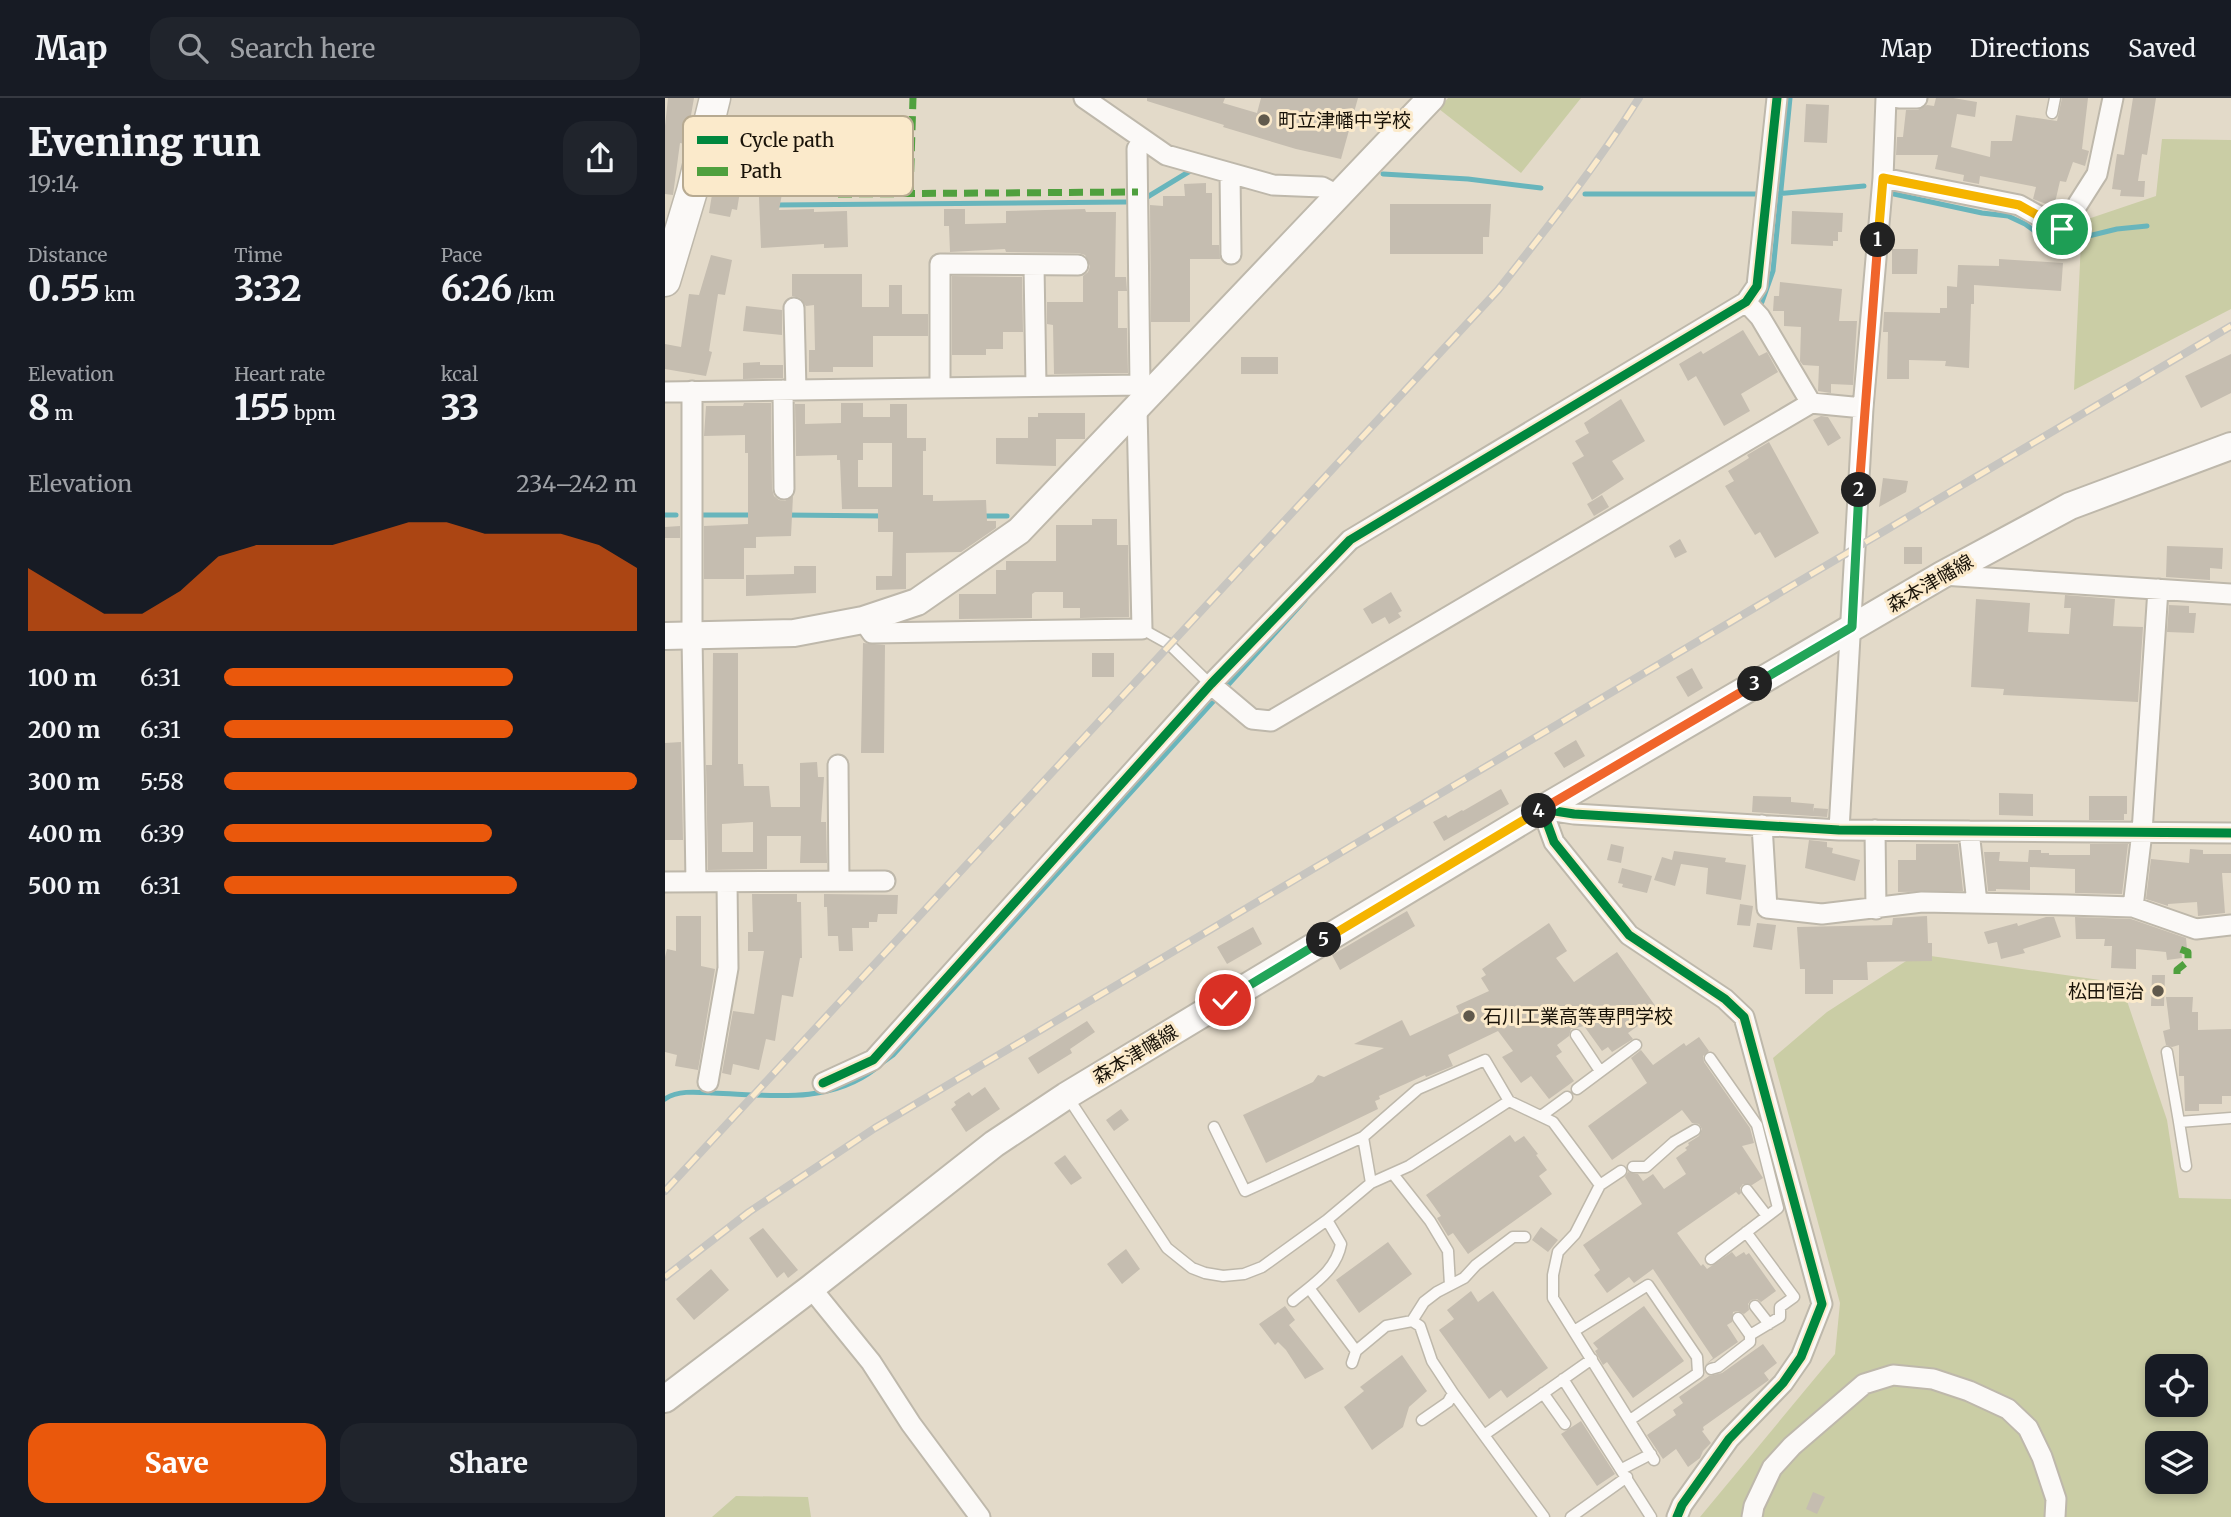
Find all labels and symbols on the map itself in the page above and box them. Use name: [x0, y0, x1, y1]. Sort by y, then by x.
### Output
place label: 町立津幡中学校: [1278, 108, 1411, 132]
marker: 町立津幡中学校: [1256, 112, 1272, 128]
legend: [683, 116, 913, 196]
text: Cycle path: [740, 128, 835, 152]
text: Path: [740, 159, 782, 183]
pin: [2032, 199, 2092, 259]
pin: 1: [1861, 222, 1895, 258]
pin: 2: [1841, 472, 1877, 508]
street label: 森本津幡線: [1883, 549, 1977, 617]
pin: 3: [1737, 666, 1773, 702]
pin: 4: [1521, 794, 1557, 828]
pin: 5: [1307, 922, 1341, 958]
pin: [1195, 970, 1255, 1030]
place label: 松田恒治: [2068, 979, 2144, 1003]
marker: 松田恒治: [2150, 983, 2166, 999]
place label: 石川工業高等専門学校: [1483, 1004, 1673, 1028]
marker: 石川工業高等専門学校: [1461, 1008, 1477, 1024]
street label: 森本津幡線: [1088, 1019, 1182, 1089]

